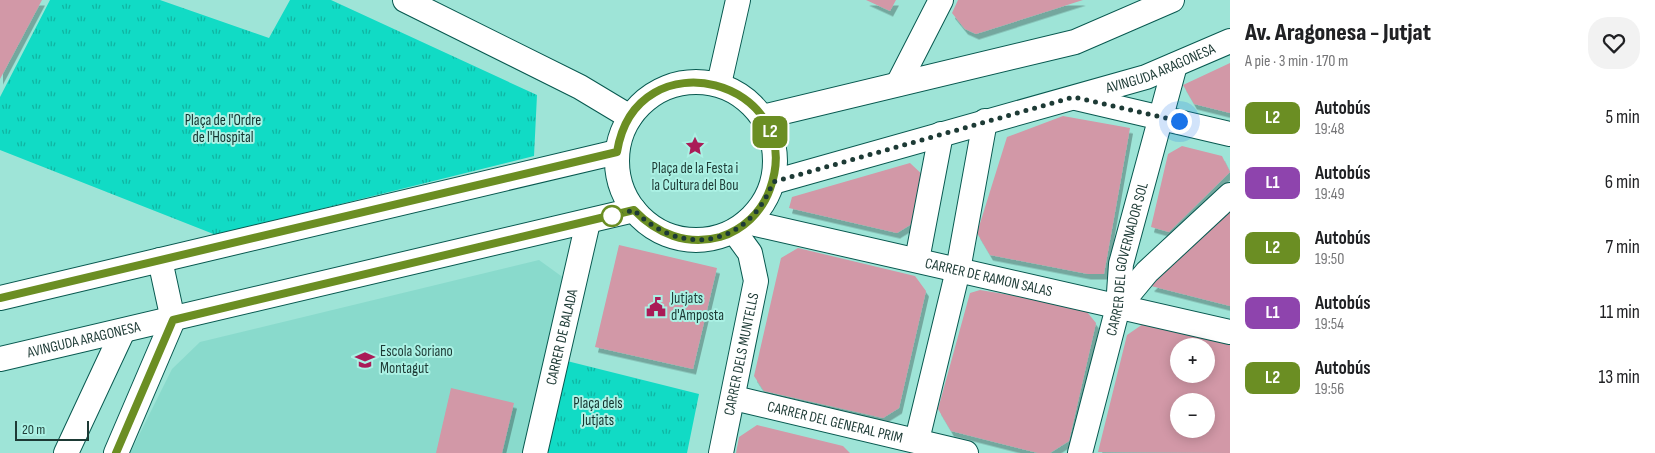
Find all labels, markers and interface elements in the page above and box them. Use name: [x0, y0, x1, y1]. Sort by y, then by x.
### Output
button: heart: [1588, 17, 1640, 69]
text: Av. Aragonesa - Jutjat: [1245, 18, 1431, 47]
street label: AVINGUDA ARAGONESA: [1103, 39, 1219, 98]
text: A pie · 3 min · 170 m: [1245, 52, 1348, 71]
text: Autobús: [1315, 97, 1371, 120]
text: 5 min: [1605, 106, 1640, 129]
text: L2: [1265, 107, 1280, 128]
your location: [1167, 109, 1192, 134]
park label: Plaça de l'Ordre de l'Hospital: [185, 111, 261, 147]
line badge: L2: [748, 116, 792, 148]
text: 19:48: [1315, 120, 1344, 139]
text: L2: [762, 121, 778, 142]
place icon: Plaça de la Festa i la Cultura del Bou: [684, 135, 706, 157]
place label: Plaça de la Festa i la Cultura del Bou: [652, 159, 739, 195]
text: Autobús: [1315, 162, 1371, 185]
text: 6 min: [1605, 171, 1640, 194]
text: L1: [1265, 172, 1280, 193]
street label: CARRER DEL GOVERNADOR SOL: [1101, 180, 1152, 338]
text: 19:49: [1315, 185, 1345, 204]
unlabelled marker: [601, 205, 623, 227]
text: Autobús: [1315, 227, 1371, 250]
text: 7 min: [1606, 236, 1640, 259]
text: L2: [1265, 237, 1280, 258]
text: 19:50: [1315, 250, 1344, 269]
street label: CARRER DE RAMON SALAS: [923, 253, 1054, 301]
street label: CARRER DE BALADA: [541, 287, 582, 387]
place label: Jutjats d'Amposta: [670, 289, 724, 325]
street label: CARRER DELS MUNTELLS: [719, 291, 763, 417]
text: Autobús: [1315, 292, 1371, 315]
public building icon: Jutjats d'Amposta: [645, 296, 667, 318]
text: 11 min: [1600, 301, 1640, 324]
text: L1: [1265, 302, 1280, 323]
text: 19:54: [1315, 315, 1344, 334]
street label: AVINGUDA ARAGONESA: [24, 317, 143, 362]
map controls: [1170, 338, 1215, 438]
button: +: [1170, 338, 1215, 383]
place label: Escola Soriano Montagut: [380, 342, 453, 378]
school or university icon: Escola Soriano Montagut: [354, 349, 376, 371]
text: Autobús: [1315, 357, 1371, 380]
text: 13 min: [1599, 366, 1640, 389]
text: L2: [1265, 367, 1280, 388]
text: 19:56: [1315, 380, 1344, 399]
button: −: [1170, 393, 1215, 438]
park label: Plaça dels Jutjats: [573, 394, 623, 430]
street label: CARRER DEL GENERAL PRIM: [766, 397, 905, 447]
scale bar: [15, 418, 89, 441]
text: 20 m: [22, 421, 45, 438]

